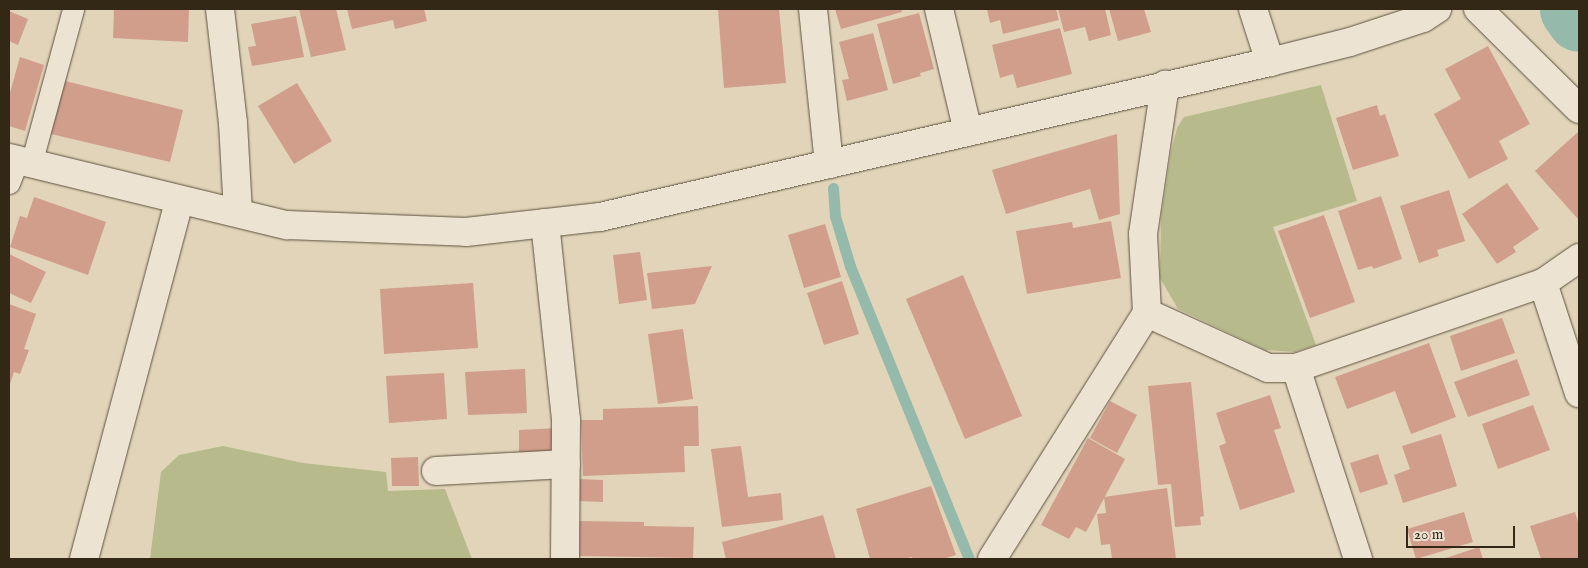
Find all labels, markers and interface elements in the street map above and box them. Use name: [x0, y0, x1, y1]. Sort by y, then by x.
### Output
scale bar: [1408, 516, 1517, 548]
text: 20 m: [1414, 525, 1443, 544]

